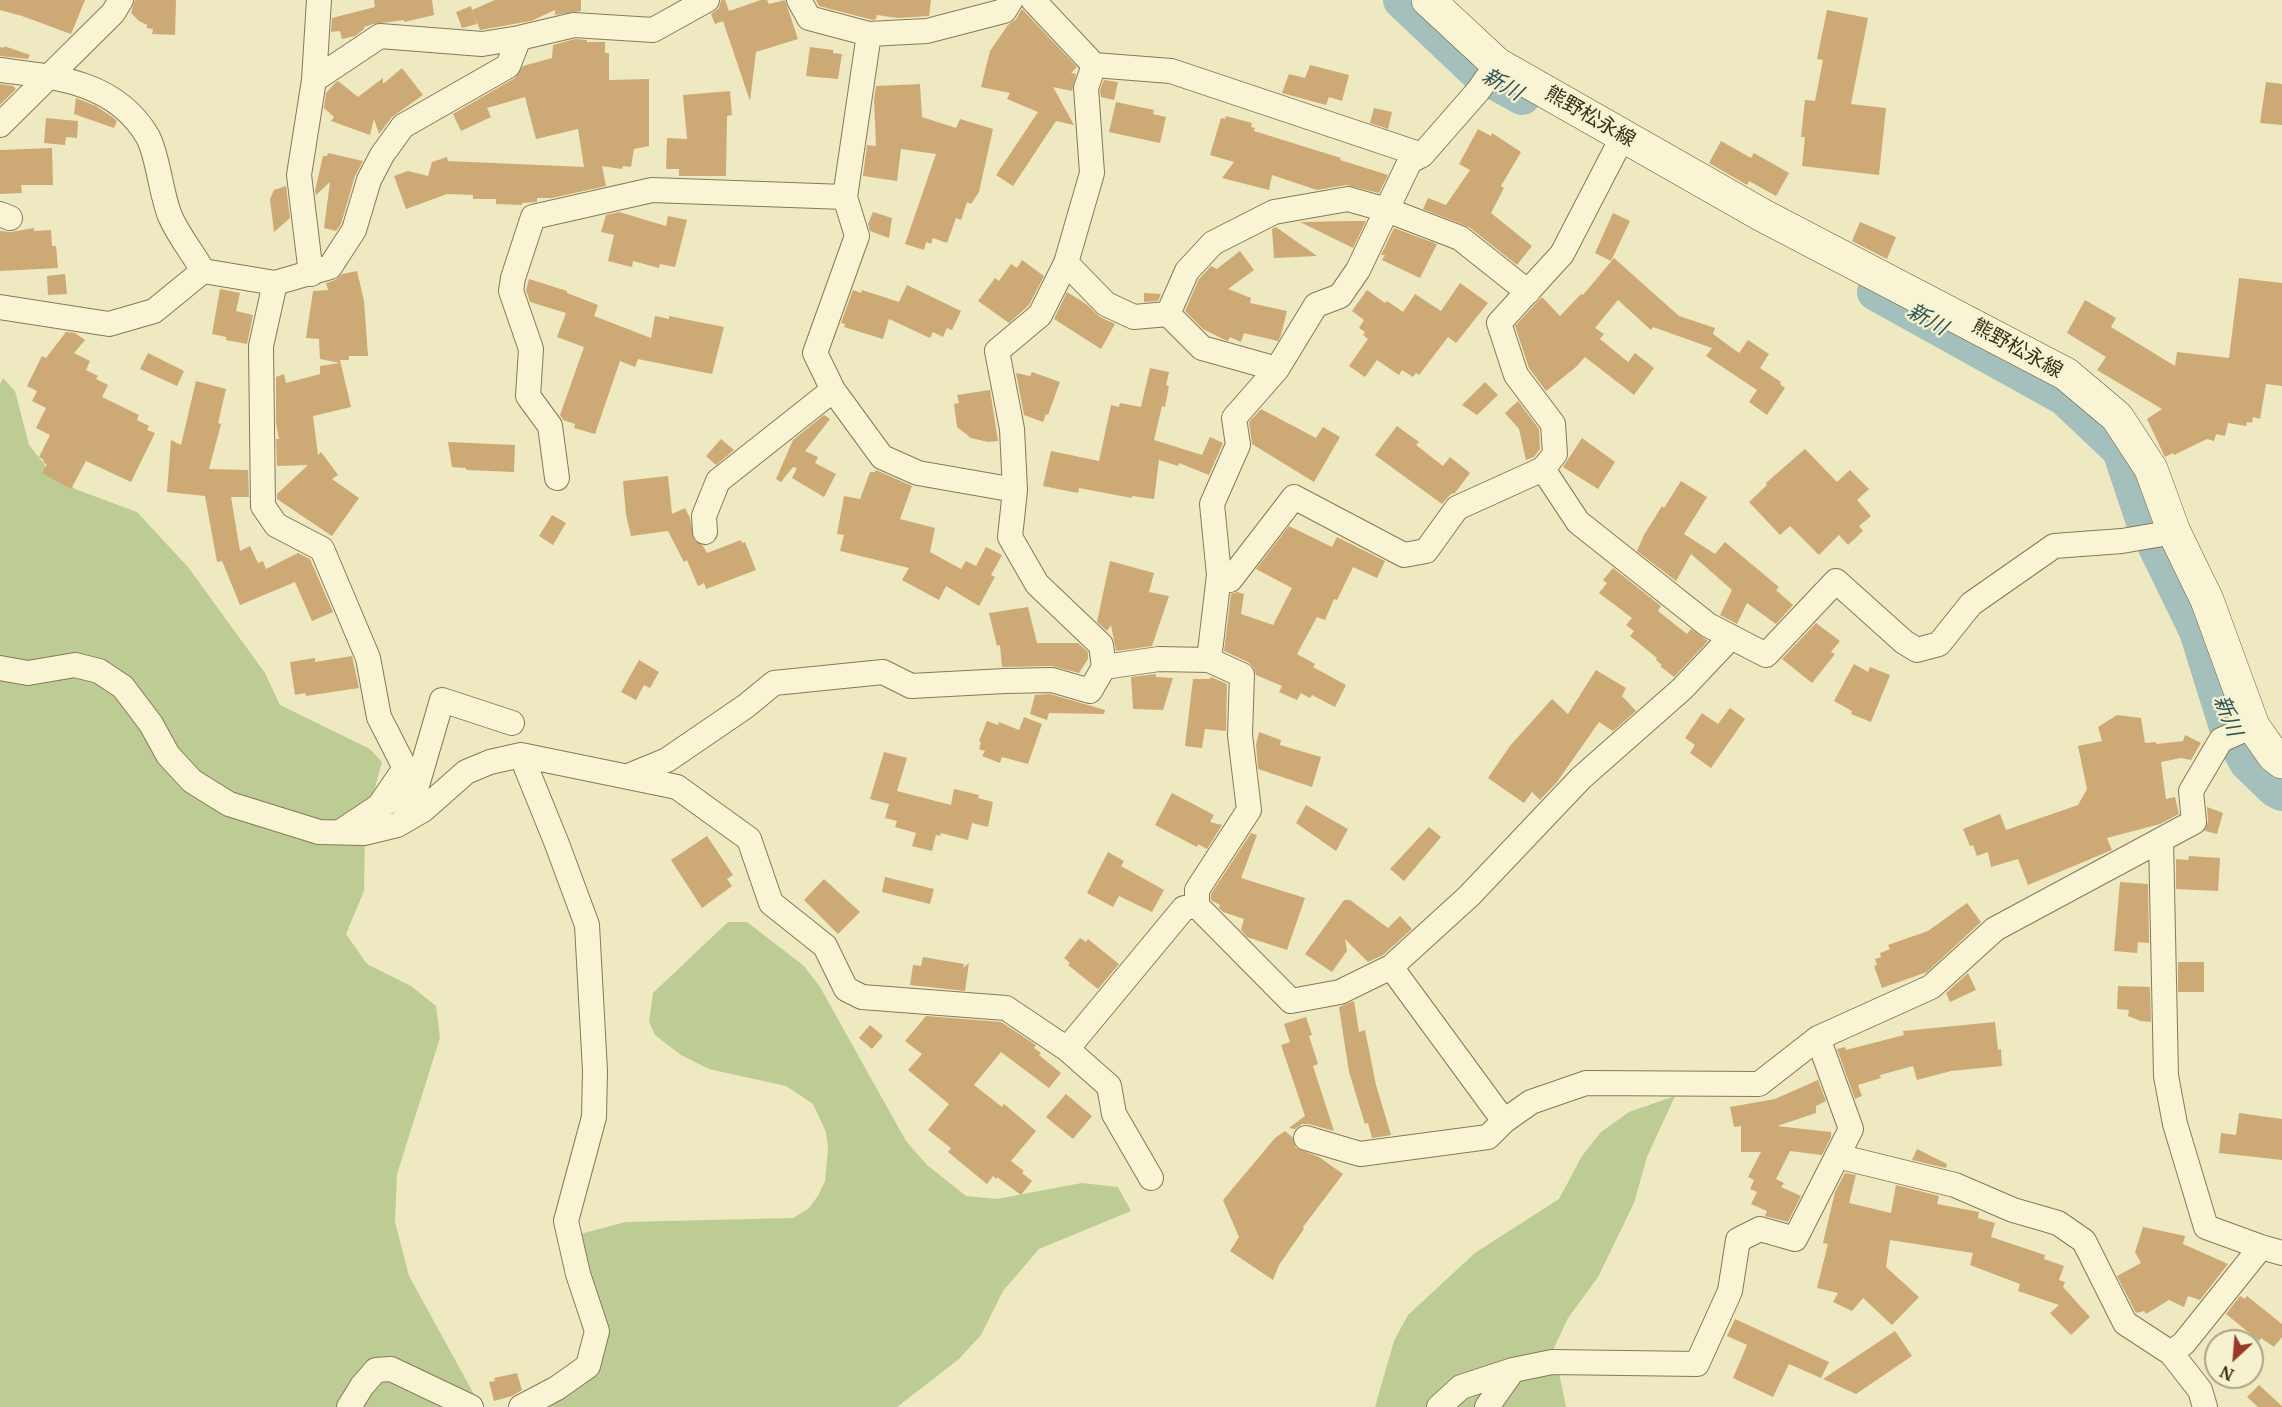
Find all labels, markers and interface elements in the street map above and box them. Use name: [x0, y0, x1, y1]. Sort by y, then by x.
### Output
water label: 新川: [1478, 64, 1526, 106]
street label: 熊野松永線: [1541, 82, 1639, 152]
water label: 新川: [1903, 299, 1951, 341]
street label: 熊野松永線: [1967, 314, 2067, 384]
water label: 新川: [2207, 692, 2247, 740]
north arrow: [2204, 1329, 2264, 1389]
text: N: [2217, 1362, 2237, 1385]

